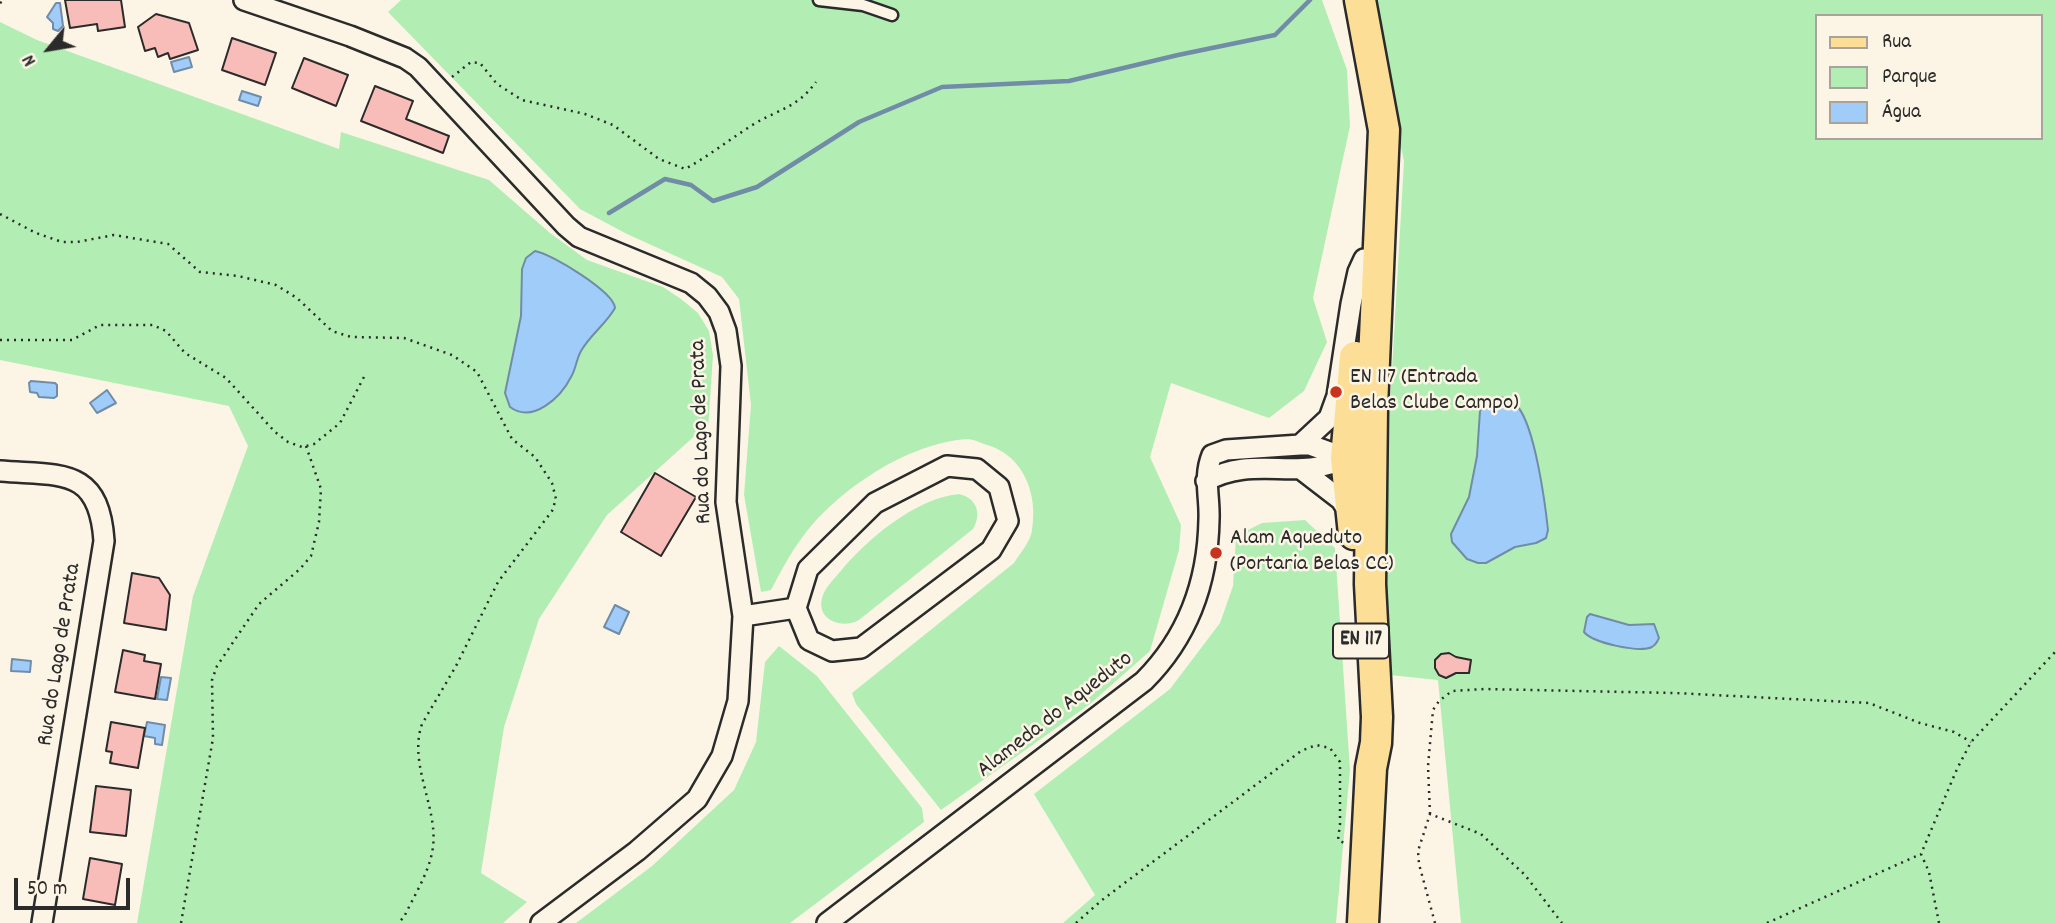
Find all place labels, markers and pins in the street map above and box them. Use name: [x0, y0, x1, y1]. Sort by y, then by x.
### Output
place label: EN 117 (Entrada Belas Clube Campo): [1350, 365, 1519, 419]
marker: EN 117 (Entrada Belas Clube Campo): [1328, 384, 1344, 400]
place label: Alam Aqueduto (Portaria Belas CC): [1230, 526, 1394, 580]
marker: Alam Aqueduto (Portaria Belas CC): [1208, 545, 1224, 561]

